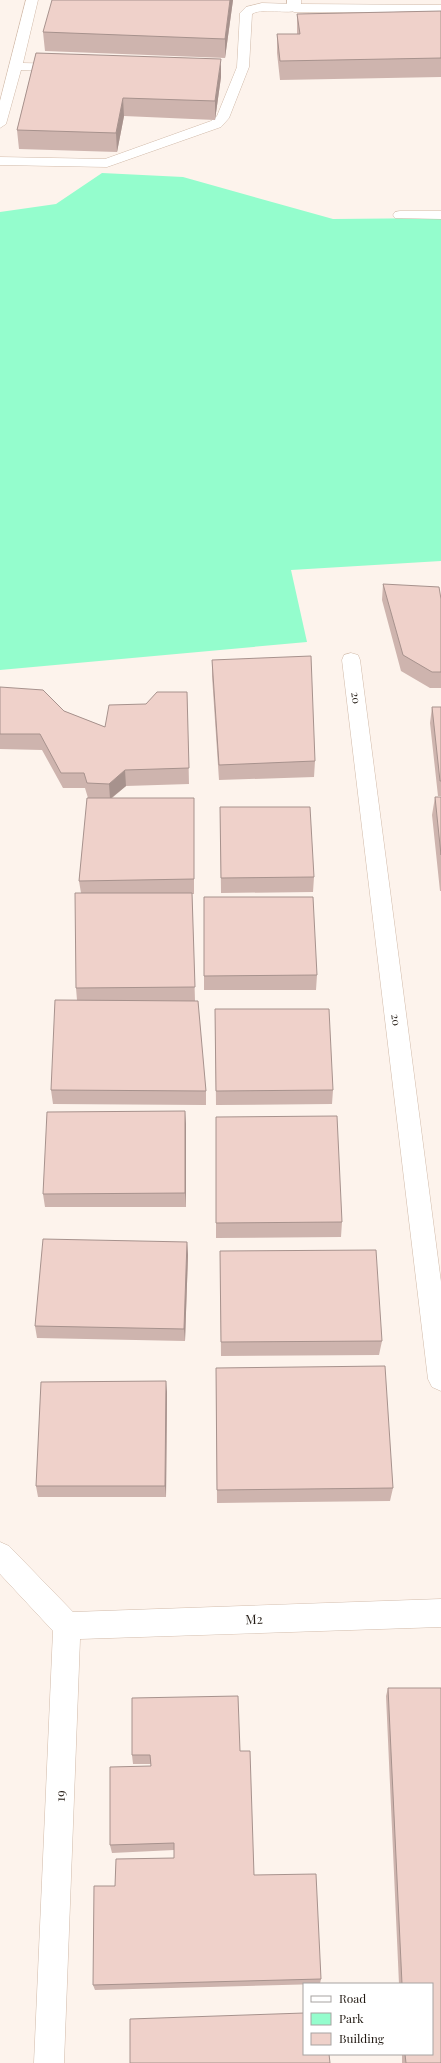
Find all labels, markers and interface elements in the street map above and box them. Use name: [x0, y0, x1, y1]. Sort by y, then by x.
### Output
street label: 20: [348, 691, 365, 705]
street label: 20: [388, 1013, 405, 1027]
street label: M2: [245, 1610, 263, 1627]
street label: 19: [51, 1790, 68, 1802]
legend: [303, 1983, 433, 2055]
text: Road: [339, 1990, 366, 2006]
text: Park: [339, 2010, 364, 2026]
text: Building: [339, 2030, 385, 2046]

